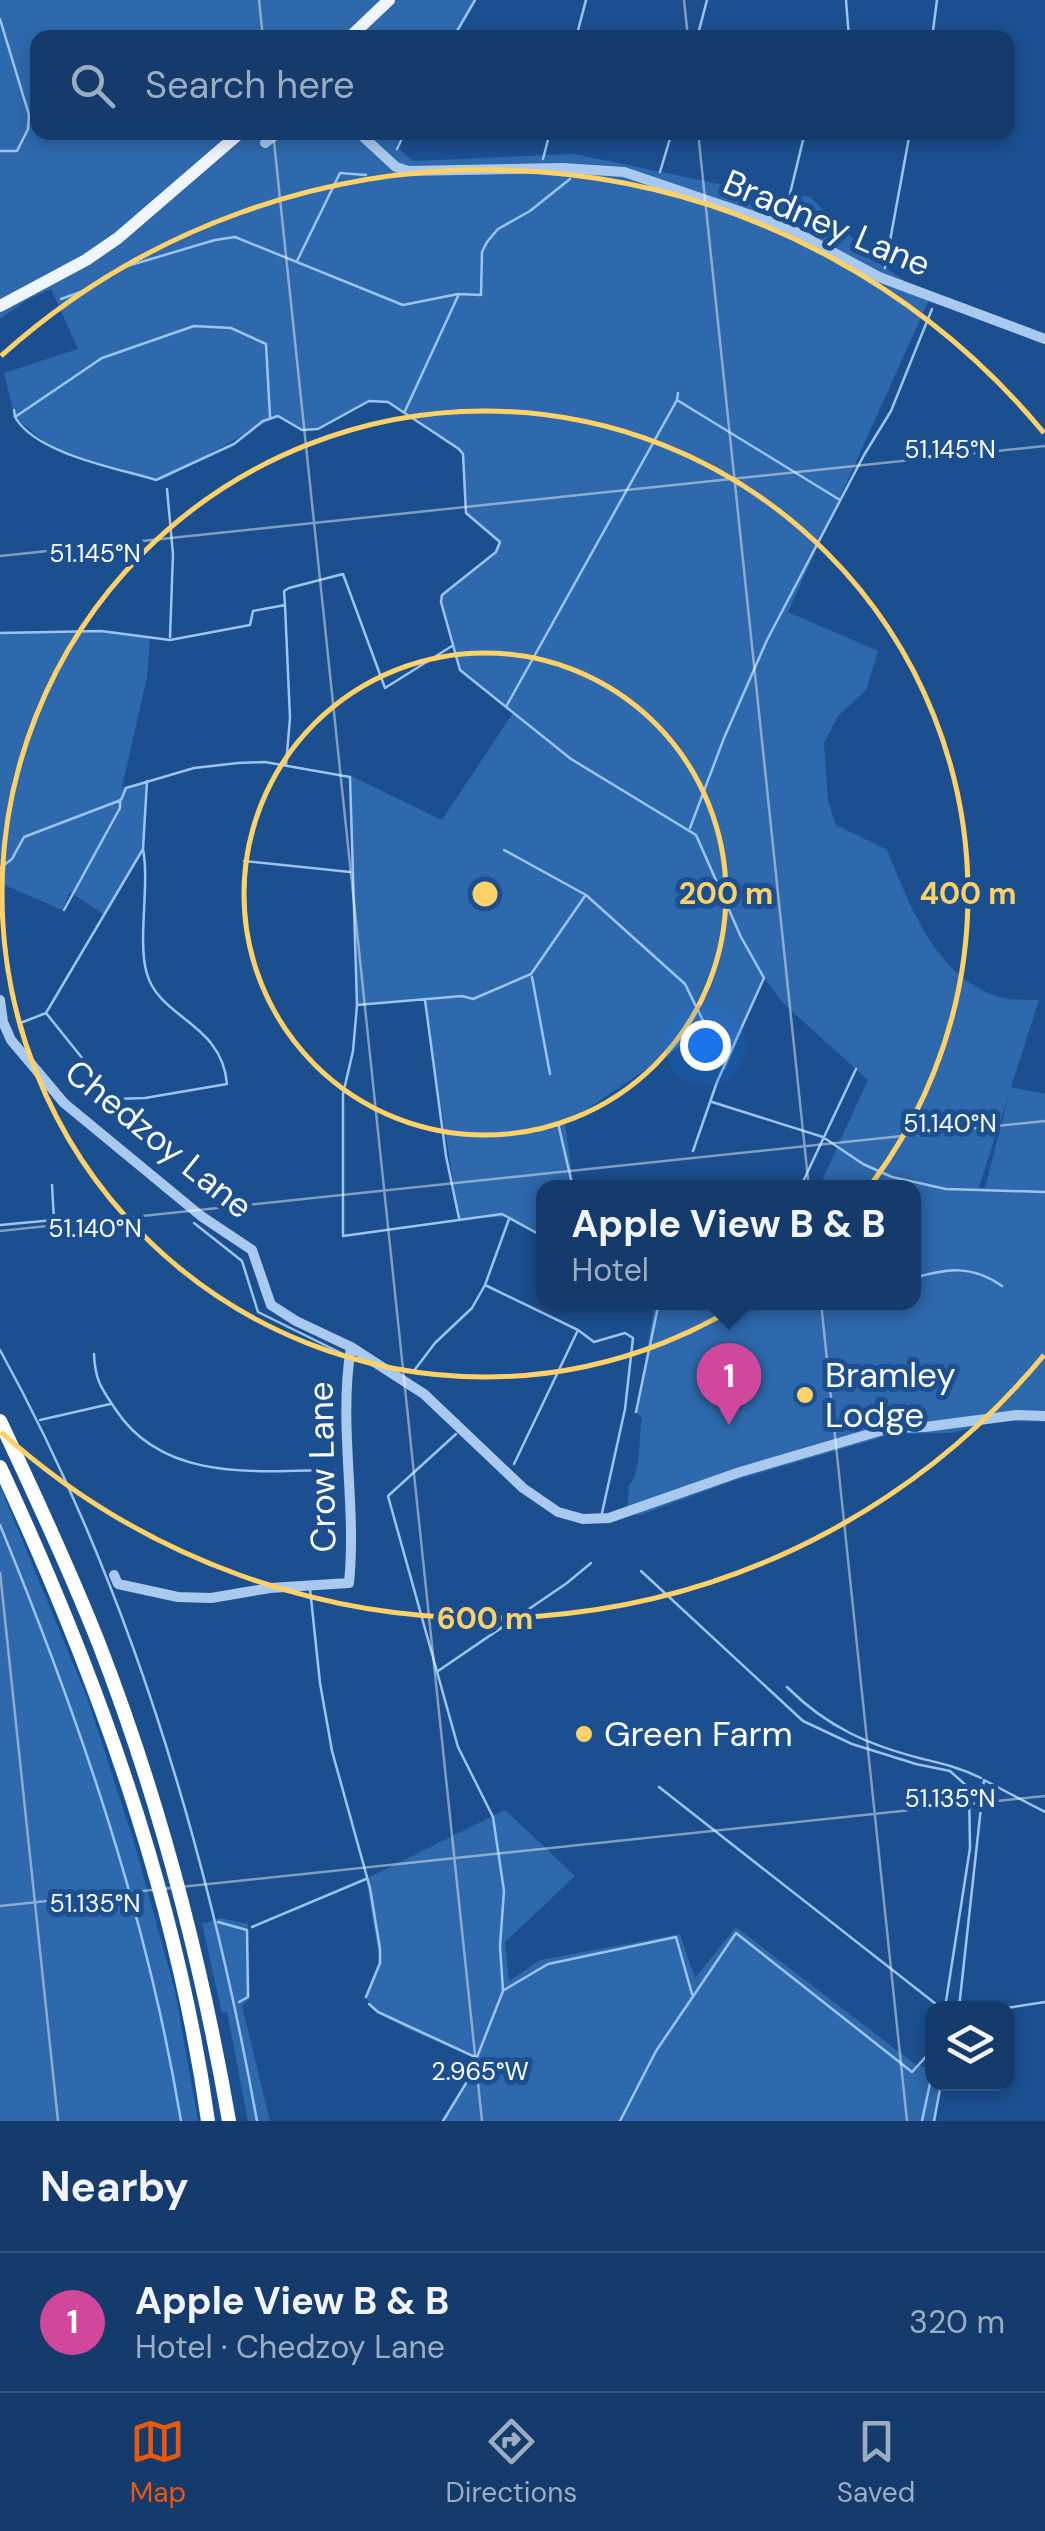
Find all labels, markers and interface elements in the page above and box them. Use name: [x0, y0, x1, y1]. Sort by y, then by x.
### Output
search box: [30, 30, 1015, 140]
icon: search: [65, 58, 120, 113]
text: Search here: [145, 60, 355, 110]
street label: Bradney Lane: [717, 159, 937, 287]
text: 51.145°N: [904, 433, 996, 466]
text: 51.145°N: [49, 537, 141, 570]
text: 200 m: [679, 874, 773, 913]
text: 400 m: [919, 874, 1017, 913]
centre of rings: [467, 876, 503, 912]
your location: [680, 1020, 731, 1071]
street label: Chedzoy Lane: [56, 1049, 262, 1229]
text: 51.140°N: [903, 1107, 997, 1140]
popup: [536, 1180, 921, 1310]
text: Apple View B & B: [571, 1199, 886, 1249]
text: 51.140°N: [48, 1212, 142, 1245]
text: Hotel: [571, 1249, 649, 1291]
pin: 1: [696, 1342, 762, 1425]
place label: Bramley Lodge: [825, 1352, 956, 1438]
street label: Crow Lane: [298, 1381, 346, 1553]
marker: Bramley Lodge: [794, 1384, 816, 1406]
text: 600 m: [437, 1599, 533, 1638]
place label: Green Farm: [604, 1711, 793, 1757]
marker: Green Farm: [573, 1723, 595, 1745]
text: 51.135°N: [904, 1782, 996, 1815]
text: 51.135°N: [49, 1887, 141, 1920]
map controls: [925, 2001, 1015, 2091]
button: layers: [925, 2001, 1015, 2091]
text: 2.965°W: [431, 2055, 529, 2088]
text: Nearby: [40, 2159, 189, 2214]
text: Apple View B & B: [135, 2276, 449, 2326]
text: 1: [67, 2301, 78, 2343]
text: 320 m: [909, 2301, 1005, 2343]
text: Hotel · Chedzoy Lane: [135, 2326, 445, 2368]
tab: Map: [130, 2414, 186, 2511]
tab: Directions: [446, 2414, 577, 2511]
tab: Saved: [837, 2414, 915, 2511]

